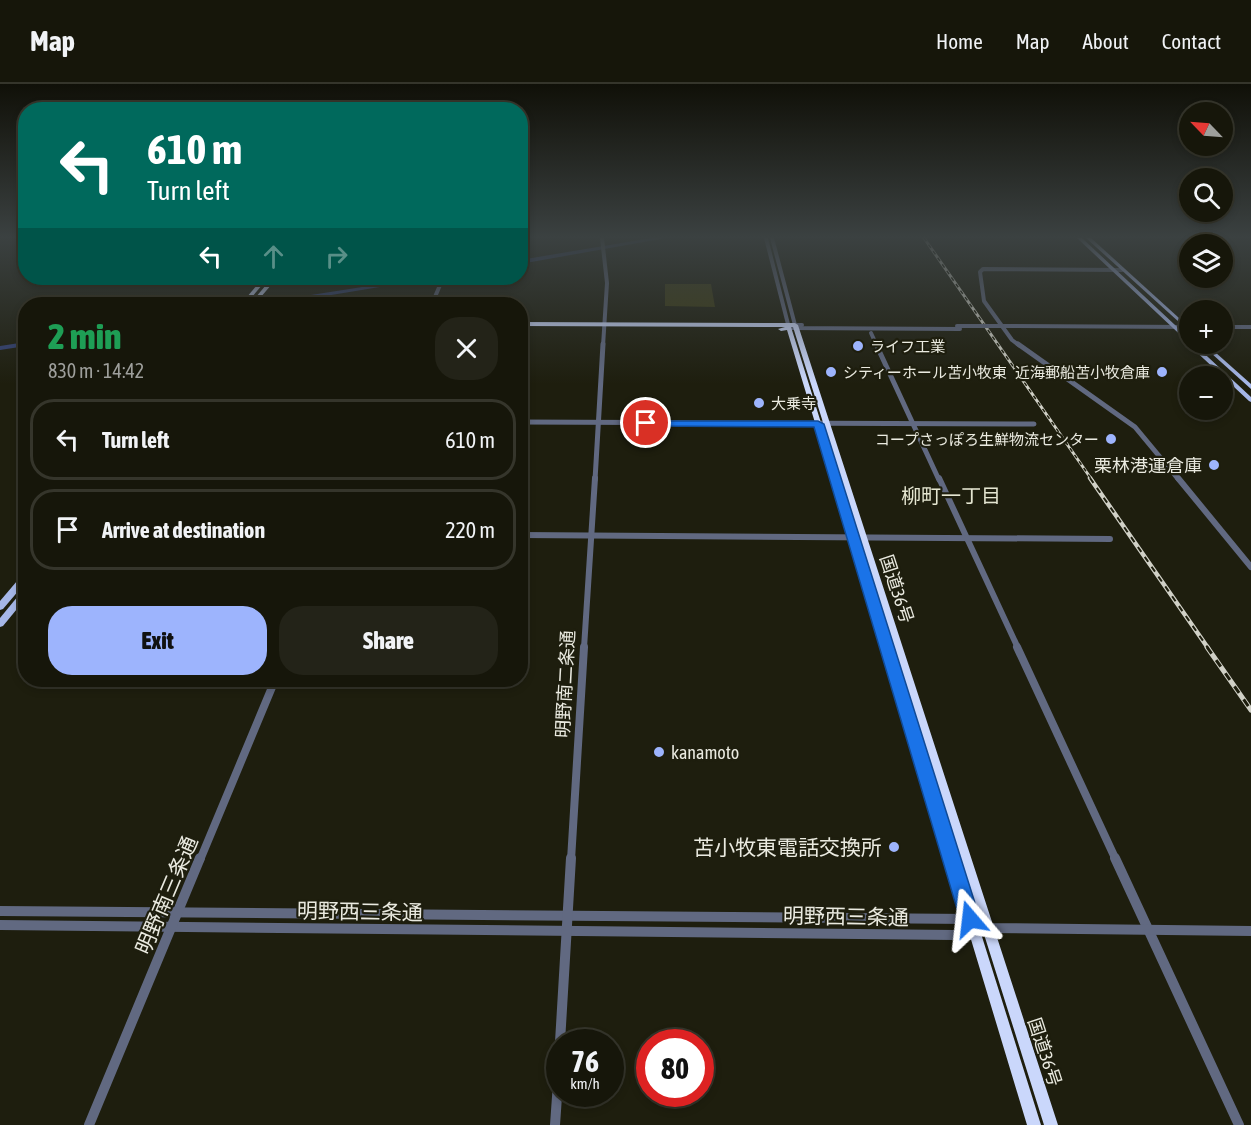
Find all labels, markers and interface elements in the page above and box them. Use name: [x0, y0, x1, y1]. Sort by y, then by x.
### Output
text: Map: [30, 25, 75, 57]
text: Home: [936, 29, 983, 53]
text: Map: [1016, 29, 1050, 53]
text: About: [1083, 29, 1129, 53]
text: Contact: [1162, 29, 1221, 53]
north arrow: [1179, 102, 1233, 156]
map controls: [1179, 102, 1233, 420]
text: 610 m: [147, 125, 242, 173]
icon: left: [48, 126, 126, 204]
button: search: [1179, 168, 1233, 222]
text: Turn left: [147, 175, 230, 206]
button: layers: [1179, 234, 1233, 288]
icon: left: [194, 240, 227, 273]
icon: ahead: [257, 240, 290, 273]
icon: right: [320, 240, 353, 273]
button: +: [1179, 300, 1233, 354]
text: 2 min: [48, 315, 122, 357]
button: close: [435, 317, 498, 380]
place label: ライフ工業: [870, 338, 945, 355]
marker: ライフ工業: [851, 339, 865, 353]
text: 830 m · 14:42: [48, 359, 144, 382]
place label: シティーホール苫小牧東: [843, 364, 1007, 381]
place label: 近海郵船苫小牧倉庫: [1015, 364, 1150, 381]
marker: シティーホール苫小牧東: [824, 365, 838, 379]
marker: 近海郵船苫小牧倉庫: [1155, 365, 1169, 379]
button: −: [1179, 366, 1233, 420]
place label: 大乗寺: [771, 395, 816, 412]
marker: 大乗寺: [752, 396, 766, 410]
pin: [620, 397, 671, 448]
icon: arrive: [629, 406, 662, 439]
icon: left: [51, 423, 84, 456]
text: Turn left: [102, 427, 169, 453]
text: 610 m: [445, 427, 495, 453]
place label: コープさっぽろ生鮮物流センター: [875, 431, 1099, 448]
marker: コープさっぽろ生鮮物流センター: [1104, 432, 1118, 446]
place label: 栗林港運倉庫: [1094, 455, 1202, 476]
marker: 栗林港運倉庫: [1207, 458, 1221, 472]
district label: 柳町一丁目: [901, 484, 1001, 507]
icon: arrive: [51, 513, 84, 546]
text: Arrive at destination: [102, 517, 265, 543]
text: 220 m: [445, 517, 495, 543]
street label: 国道36号: [876, 552, 918, 626]
button: Exit: [48, 606, 267, 675]
button: Share: [279, 606, 498, 675]
street label: 明野南二条通: [552, 630, 578, 738]
place label: kanamoto: [671, 742, 739, 763]
marker: kanamoto: [652, 745, 666, 759]
street label: 明野南三条通: [130, 832, 202, 958]
place label: 苫小牧東電話交換所: [693, 835, 882, 859]
marker: 苫小牧東電話交換所: [887, 840, 901, 854]
position arrow: [938, 887, 1002, 951]
street label: 明野西三条通: [297, 898, 423, 924]
street label: 明野西三条通: [783, 903, 909, 929]
street label: 国道36号: [1024, 1015, 1066, 1089]
speed limit sign: 80: [636, 1029, 714, 1107]
text: 76: [571, 1044, 599, 1078]
text: km/h: [570, 1075, 600, 1092]

